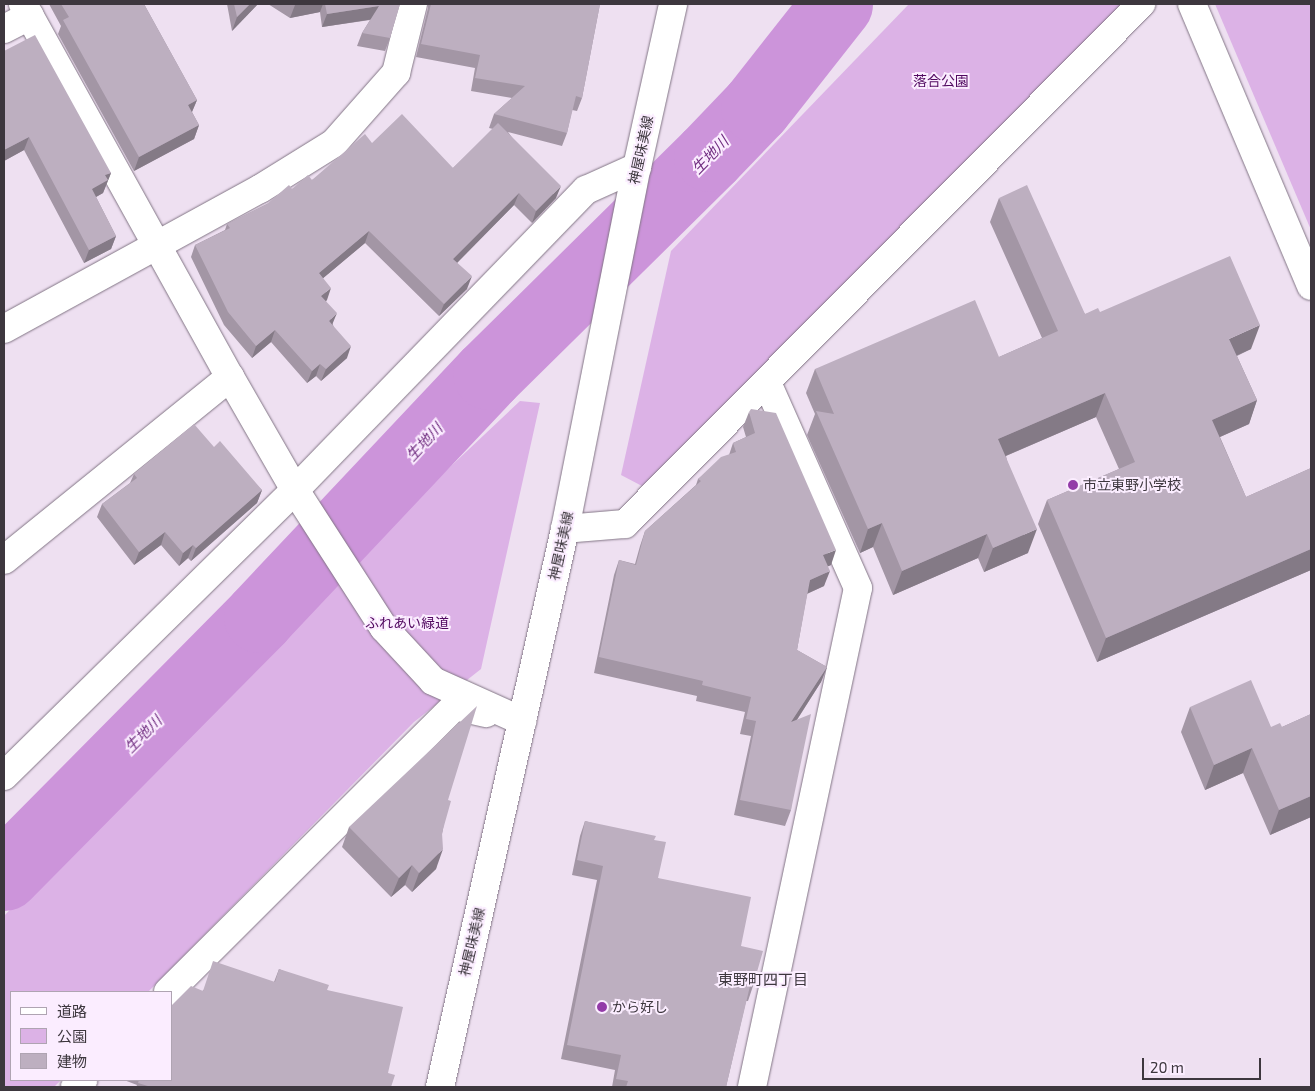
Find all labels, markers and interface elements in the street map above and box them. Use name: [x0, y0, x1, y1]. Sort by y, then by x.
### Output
park label: 落合公園: [913, 73, 969, 89]
street label: 神屋味美線: [626, 114, 656, 186]
water label: 生地川: [688, 133, 732, 177]
water label: 生地川: [402, 419, 446, 465]
place label: 市立東野小学校: [1083, 477, 1181, 493]
marker: 市立東野小学校: [1067, 479, 1079, 491]
street label: 神屋味美線: [546, 510, 576, 582]
park label: ふれあい緑道: [365, 615, 449, 631]
water label: 生地川: [121, 712, 165, 756]
street label: 神屋味美線: [456, 906, 488, 978]
district label: 東野町四丁目: [718, 971, 808, 989]
legend: [10, 991, 172, 1081]
place label: から好し: [612, 999, 668, 1015]
marker: から好し: [596, 1001, 608, 1013]
text: 道路: [57, 1002, 87, 1020]
text: 公園: [57, 1027, 87, 1045]
scale bar: [1145, 1048, 1264, 1080]
text: 建物: [57, 1052, 87, 1070]
text: 20 m: [1150, 1058, 1184, 1076]

